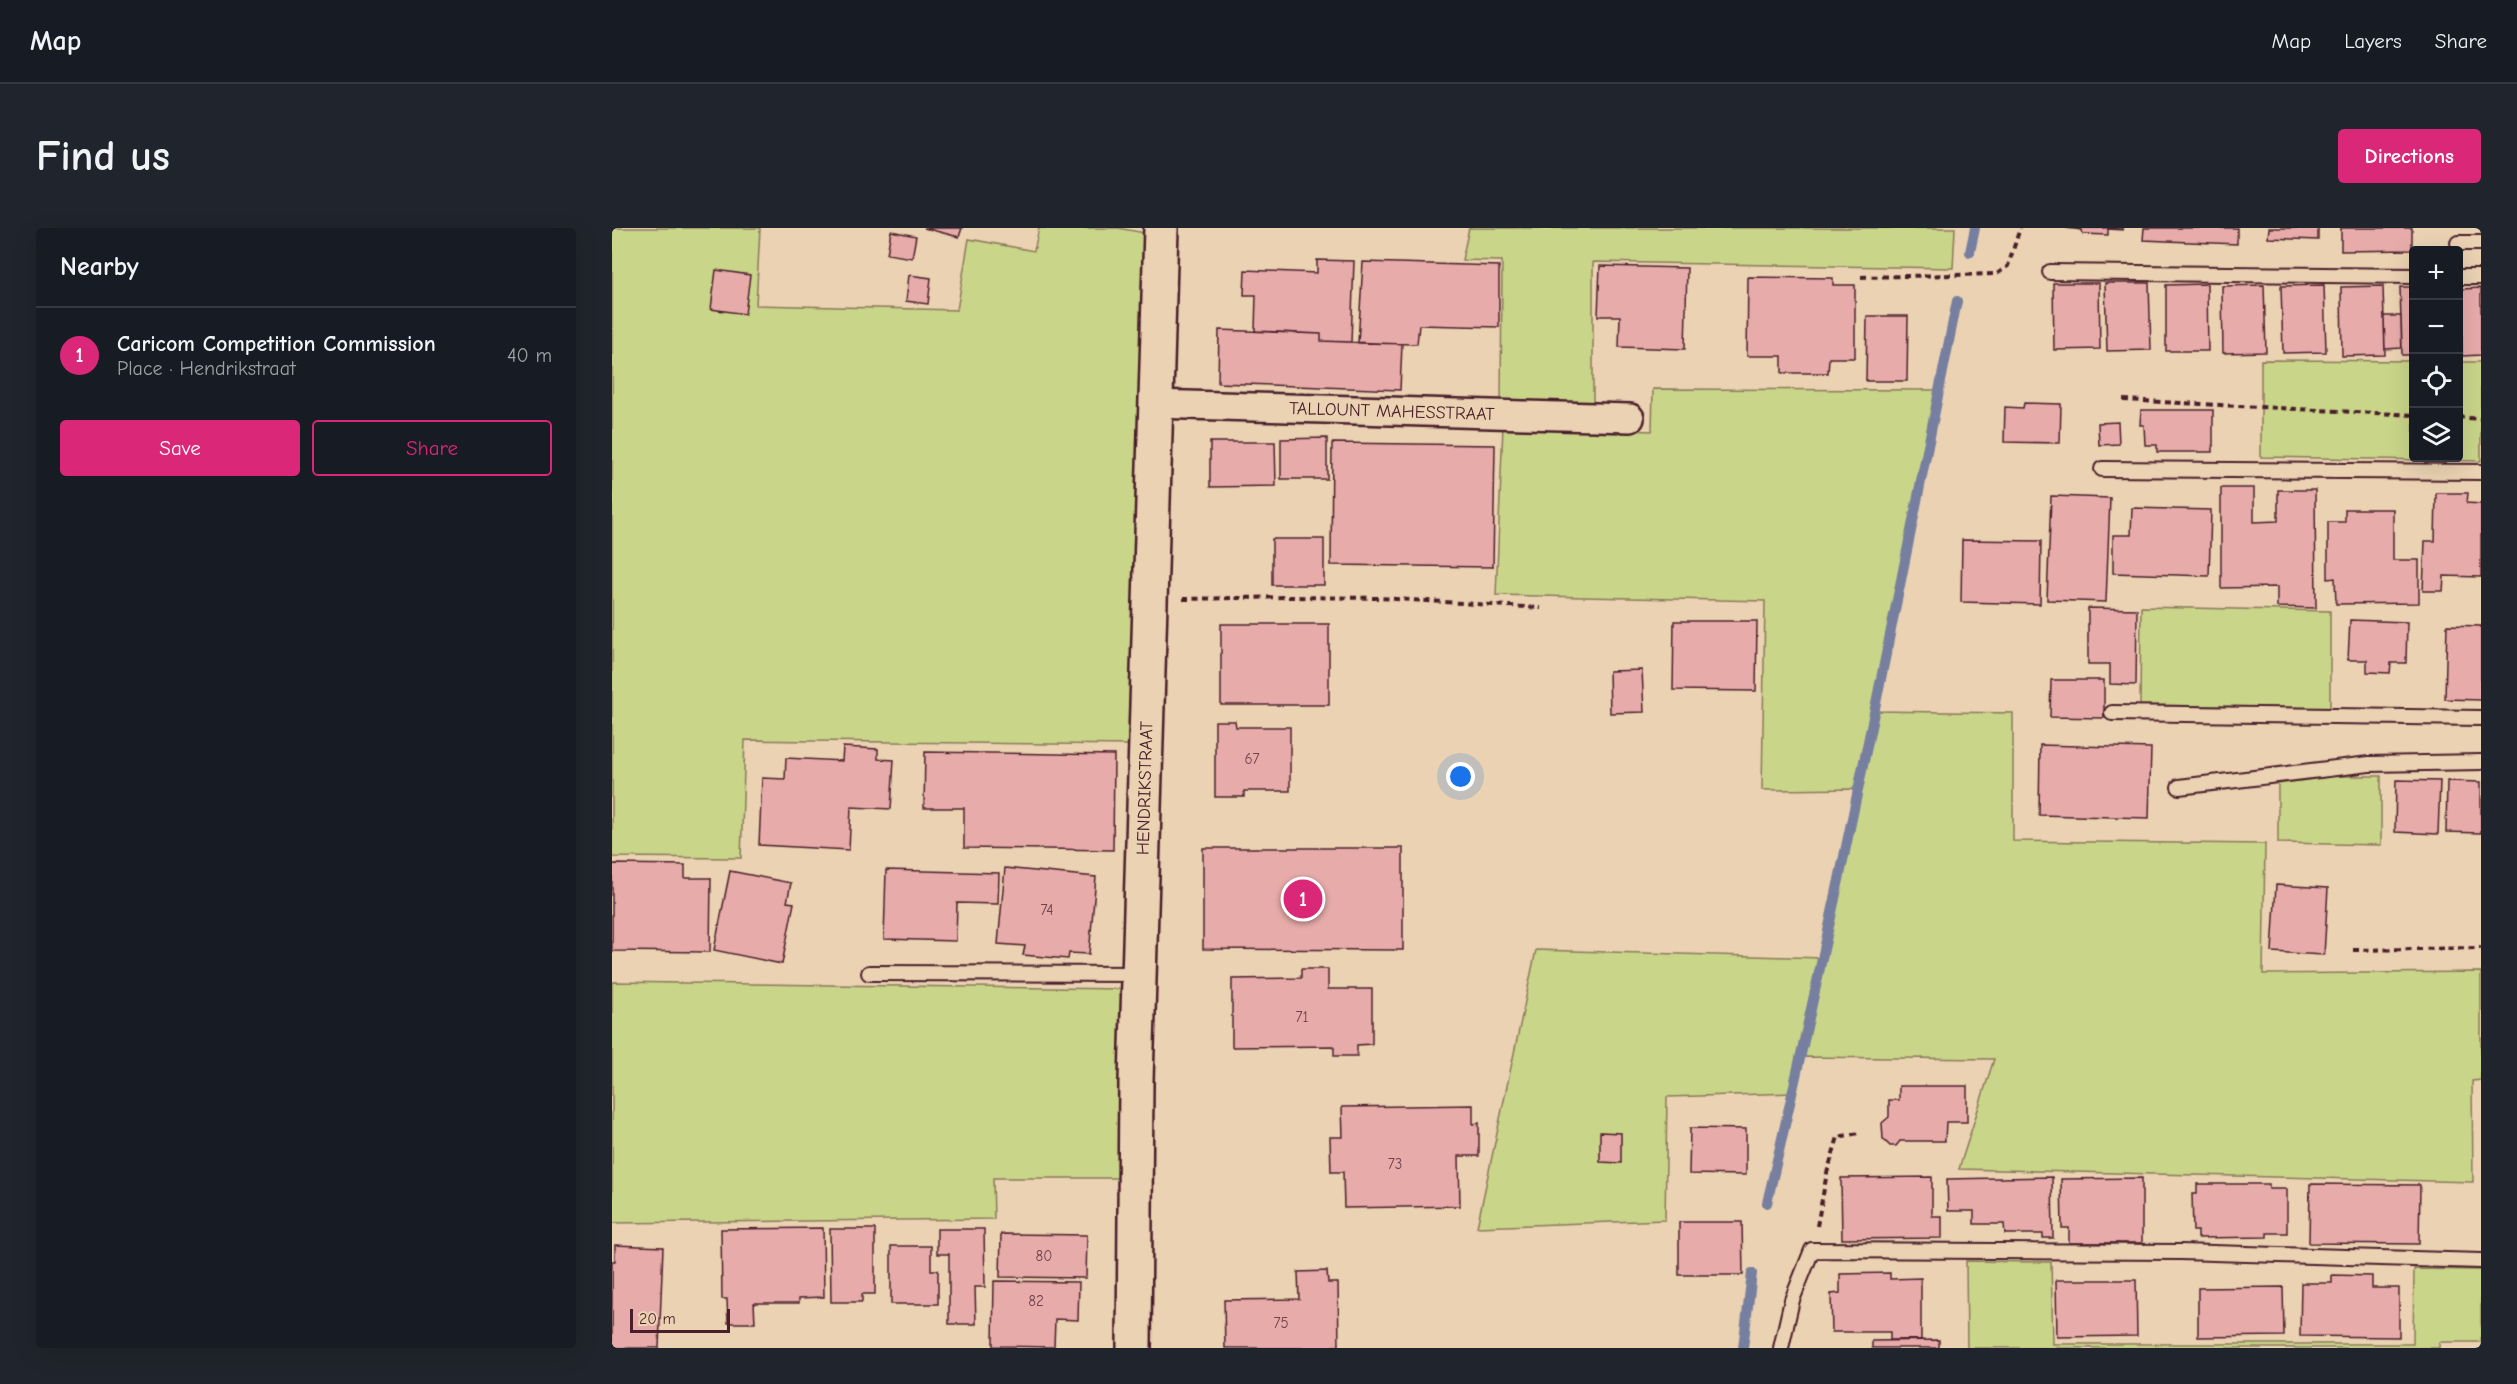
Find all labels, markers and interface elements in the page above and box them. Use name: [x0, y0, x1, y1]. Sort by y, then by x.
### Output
text: Map: [30, 25, 81, 57]
text: Map: [2272, 29, 2311, 53]
text: Layers: [2344, 29, 2402, 53]
text: Share: [2435, 29, 2487, 53]
button: Directions: [2338, 129, 2481, 183]
text: Find us: [36, 132, 170, 181]
map controls: [2409, 246, 2463, 462]
button: +: [2409, 246, 2463, 300]
text: Nearby: [60, 252, 139, 282]
button: −: [2409, 300, 2463, 354]
text: Caricom Competition Commission: [117, 331, 436, 357]
text: 1: [76, 344, 83, 367]
text: 40 m: [507, 344, 552, 367]
button: locate: [2409, 354, 2463, 408]
text: Place · Hendrikstraat: [117, 357, 296, 380]
street label: TALLOUNT MAHESSTRAAT: [1289, 397, 1496, 425]
button: layers: [2409, 408, 2463, 462]
button: Save: [60, 420, 300, 476]
button: Share: [312, 420, 552, 476]
street label: HENDRIKSTRAAT: [1132, 720, 1157, 855]
house number: 67: [1244, 750, 1260, 768]
your location: [1446, 762, 1475, 791]
pin: 1: [1284, 876, 1322, 922]
house number: 74: [1040, 901, 1054, 919]
house number: 71: [1295, 1008, 1309, 1026]
house number: 73: [1388, 1155, 1402, 1173]
house number: 80: [1036, 1247, 1052, 1265]
house number: 82: [1028, 1292, 1044, 1310]
scale bar: [630, 1306, 730, 1334]
text: 20 m: [639, 1310, 676, 1328]
house number: 75: [1273, 1314, 1289, 1332]

